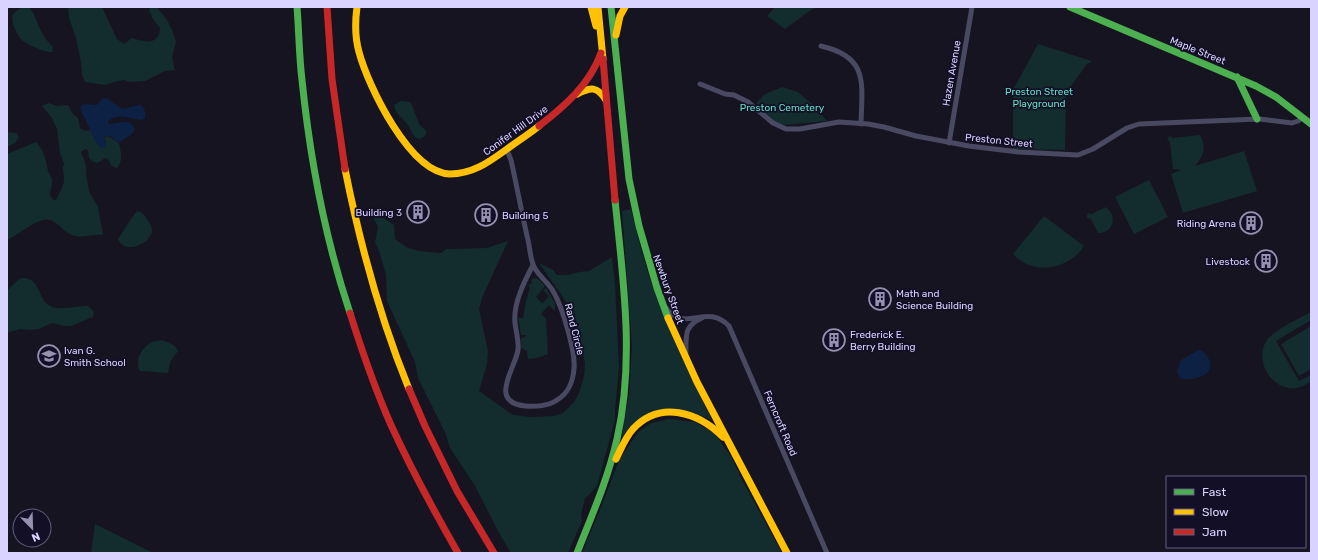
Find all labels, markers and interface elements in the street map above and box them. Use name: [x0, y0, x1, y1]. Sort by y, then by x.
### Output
street label: Maple Street: [1168, 34, 1227, 68]
street label: Hazen Avenue: [940, 39, 964, 107]
park label: Preston Street Playground: [1005, 86, 1073, 110]
park label: Preston Cemetery: [740, 102, 825, 114]
street label: Conifer Hill Drive: [481, 103, 551, 158]
street label: Preston Street: [965, 131, 1033, 151]
building icon: Building 3: [405, 199, 431, 225]
building icon: Building 5: [473, 202, 499, 228]
place label: Building 3: [356, 207, 402, 219]
place label: Building 5: [502, 210, 548, 222]
building icon: Riding Arena: [1238, 210, 1264, 236]
place label: Riding Arena: [1177, 218, 1236, 230]
building icon: Livestock: [1253, 248, 1279, 274]
street label: Newbury Street: [650, 253, 686, 326]
place label: Livestock: [1206, 256, 1251, 268]
building icon: Math and Science Building: [867, 286, 893, 312]
place label: Math and Science Building: [896, 288, 973, 312]
street label: Rand Circle: [562, 302, 586, 357]
building icon: Frederick E. Berry Building: [821, 327, 847, 353]
place label: Frederick E. Berry Building: [850, 329, 916, 353]
school or university icon: Ivan G. Smith School: [36, 343, 62, 369]
place label: Ivan G. Smith School: [64, 345, 126, 369]
street label: Ferncroft Road: [761, 389, 799, 458]
legend: [1166, 476, 1306, 548]
text: Fast: [1202, 485, 1226, 499]
text: Slow: [1202, 505, 1229, 519]
north arrow: [12, 508, 52, 548]
text: Jam: [1202, 525, 1227, 539]
text: N: [29, 529, 42, 544]

